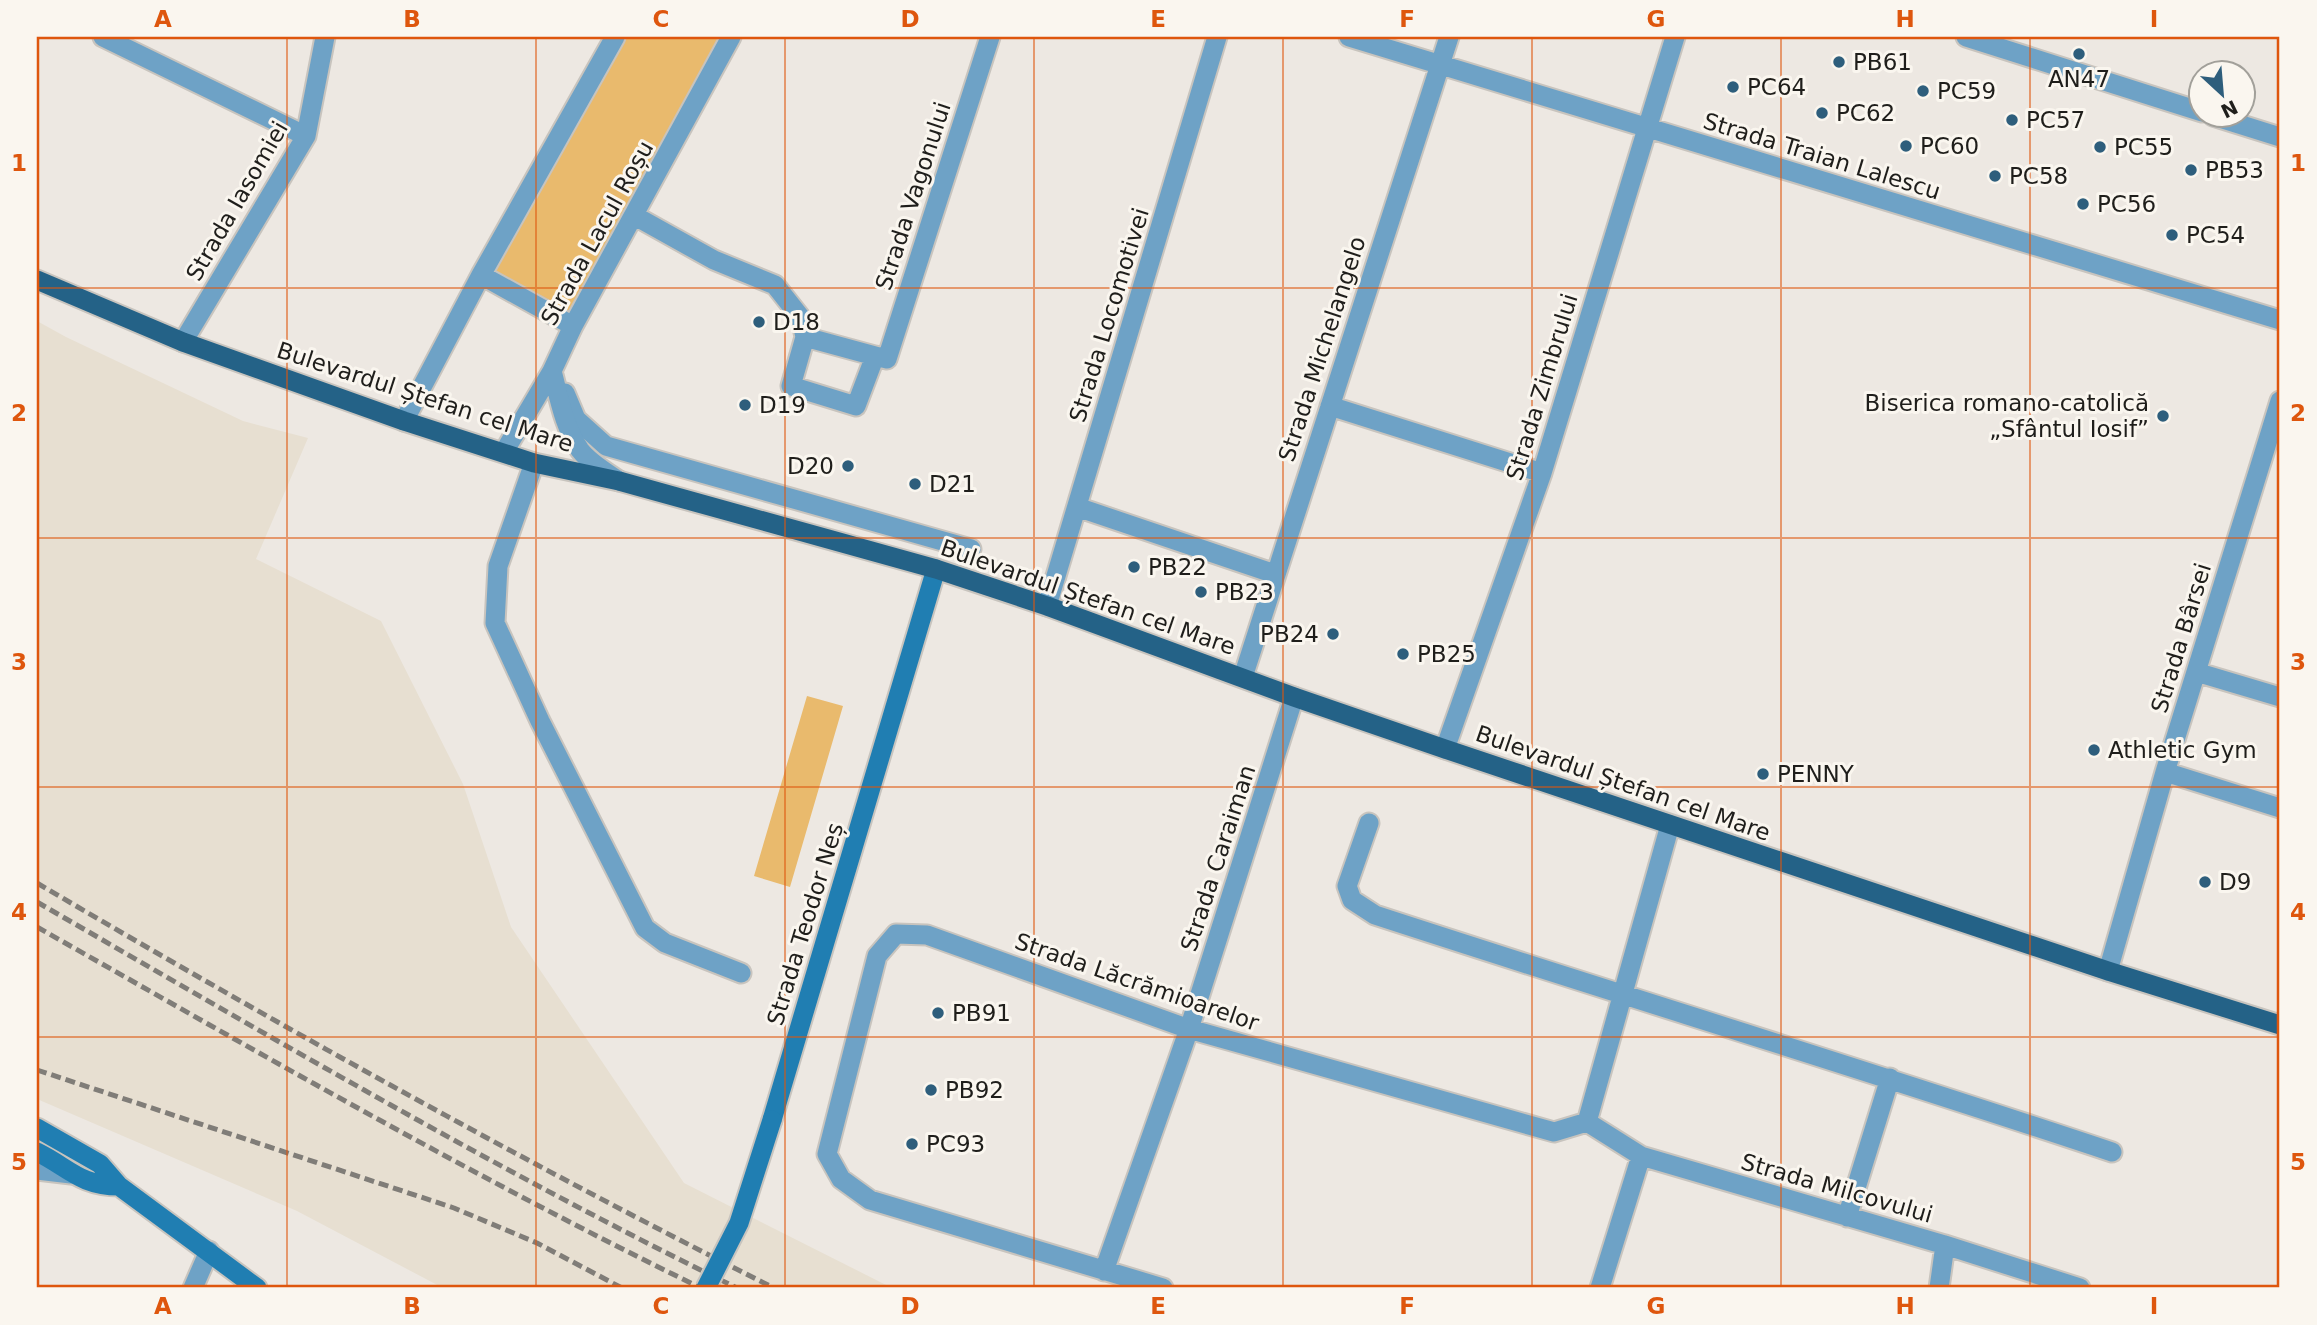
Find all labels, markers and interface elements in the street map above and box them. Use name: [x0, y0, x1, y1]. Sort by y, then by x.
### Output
text: A: [154, 6, 172, 32]
text: B: [403, 6, 421, 32]
text: C: [653, 6, 669, 32]
text: D: [900, 6, 920, 32]
text: E: [1150, 6, 1166, 32]
text: F: [1399, 6, 1415, 32]
text: G: [1647, 6, 1665, 32]
text: H: [1895, 6, 1915, 32]
text: I: [2150, 6, 2158, 32]
marker: AN47: [2071, 46, 2087, 62]
place label: PB61: [1853, 49, 1912, 75]
marker: PB61: [1831, 54, 1847, 70]
north arrow: [2188, 60, 2258, 130]
place label: AN47: [2048, 66, 2110, 92]
place label: PC64: [1747, 74, 1806, 100]
place label: PC59: [1937, 78, 1996, 104]
marker: PC64: [1725, 79, 1741, 95]
marker: PC59: [1915, 83, 1931, 99]
text: N: [2217, 96, 2241, 123]
street label: Strada Vagonului: [870, 99, 956, 293]
place label: PC62: [1836, 100, 1895, 126]
marker: PC62: [1814, 105, 1830, 121]
place label: PC57: [2026, 107, 2085, 133]
street label: Strada Traian Lalescu: [1700, 108, 1944, 204]
marker: PC57: [2004, 112, 2020, 128]
street label: Strada Iasomiei: [181, 117, 293, 285]
place label: PC60: [1920, 133, 1979, 159]
place label: PC55: [2114, 134, 2173, 160]
street label: Strada Lacul Roșu: [536, 136, 658, 330]
marker: PC60: [1898, 138, 1914, 154]
marker: PC55: [2092, 139, 2108, 155]
text: 1: [11, 150, 27, 176]
text: 1: [2290, 150, 2306, 176]
place label: PB53: [2205, 157, 2264, 183]
marker: PB53: [2183, 162, 2199, 178]
place label: PC58: [2009, 163, 2068, 189]
marker: PC58: [1987, 168, 2003, 184]
place label: PC56: [2097, 191, 2156, 217]
marker: PC56: [2075, 196, 2091, 212]
street label: Strada Locomotivei: [1064, 205, 1154, 425]
place label: PC54: [2186, 222, 2245, 248]
marker: PC54: [2164, 227, 2180, 243]
street label: Strada Michelangelo: [1273, 233, 1371, 465]
street label: Strada Zimbrului: [1501, 291, 1583, 483]
place label: D18: [773, 309, 820, 335]
marker: D18: [751, 314, 767, 330]
street label: Bulevardul Ștefan cel Mare: [274, 337, 576, 457]
place label: Biserica romano-catolică „Sfântul Iosif”: [1865, 390, 2149, 442]
place label: D19: [759, 392, 806, 418]
marker: D19: [737, 397, 753, 413]
text: 2: [11, 400, 27, 426]
text: 2: [2290, 400, 2306, 426]
marker: Biserica romano-catolică „Sfântul Iosif”: [2155, 408, 2171, 424]
place label: D20: [787, 453, 834, 479]
marker: D20: [840, 458, 856, 474]
place label: D21: [929, 471, 976, 497]
marker: D21: [907, 476, 923, 492]
street label: Bulevardul Ștefan cel Mare: [937, 534, 1239, 660]
place label: PB22: [1148, 554, 1207, 580]
marker: PB22: [1126, 559, 1142, 575]
street label: Strada Bârsei: [2146, 560, 2216, 716]
place label: PB23: [1215, 579, 1274, 605]
marker: PB23: [1193, 584, 1209, 600]
place label: PB24: [1260, 621, 1319, 647]
marker: PB24: [1325, 626, 1341, 642]
place label: PB25: [1417, 641, 1476, 667]
marker: PB25: [1395, 646, 1411, 662]
text: 3: [11, 649, 27, 675]
text: 3: [2290, 649, 2306, 675]
street label: Bulevardul Ștefan cel Mare: [1472, 720, 1774, 846]
place label: Athletic Gym: [2108, 737, 2257, 763]
marker: Athletic Gym: [2086, 742, 2102, 758]
place label: PENNY: [1777, 761, 1855, 787]
street label: Strada Caraiman: [1176, 762, 1260, 954]
marker: PENNY: [1755, 766, 1771, 782]
street label: Strada Teodor Neș: [762, 820, 848, 1028]
place label: D9: [2219, 869, 2251, 895]
marker: D9: [2197, 874, 2213, 890]
text: 4: [11, 899, 27, 925]
text: 4: [2290, 899, 2306, 925]
street label: Strada Lăcrămioarelor: [1012, 928, 1263, 1036]
place label: PB91: [952, 1000, 1011, 1026]
marker: PB91: [930, 1005, 946, 1021]
place label: PB92: [945, 1077, 1004, 1103]
marker: PB92: [923, 1082, 939, 1098]
place label: PC93: [926, 1131, 985, 1157]
marker: PC93: [904, 1136, 920, 1152]
street label: Strada Milcovului: [1738, 1148, 1936, 1228]
text: 5: [11, 1149, 27, 1175]
text: 5: [2290, 1149, 2306, 1175]
text: A: [154, 1293, 172, 1319]
text: B: [403, 1293, 421, 1319]
text: C: [653, 1293, 669, 1319]
text: D: [900, 1293, 920, 1319]
text: E: [1150, 1293, 1166, 1319]
text: F: [1399, 1293, 1415, 1319]
text: G: [1647, 1293, 1665, 1319]
text: H: [1895, 1293, 1915, 1319]
text: I: [2150, 1293, 2158, 1319]

